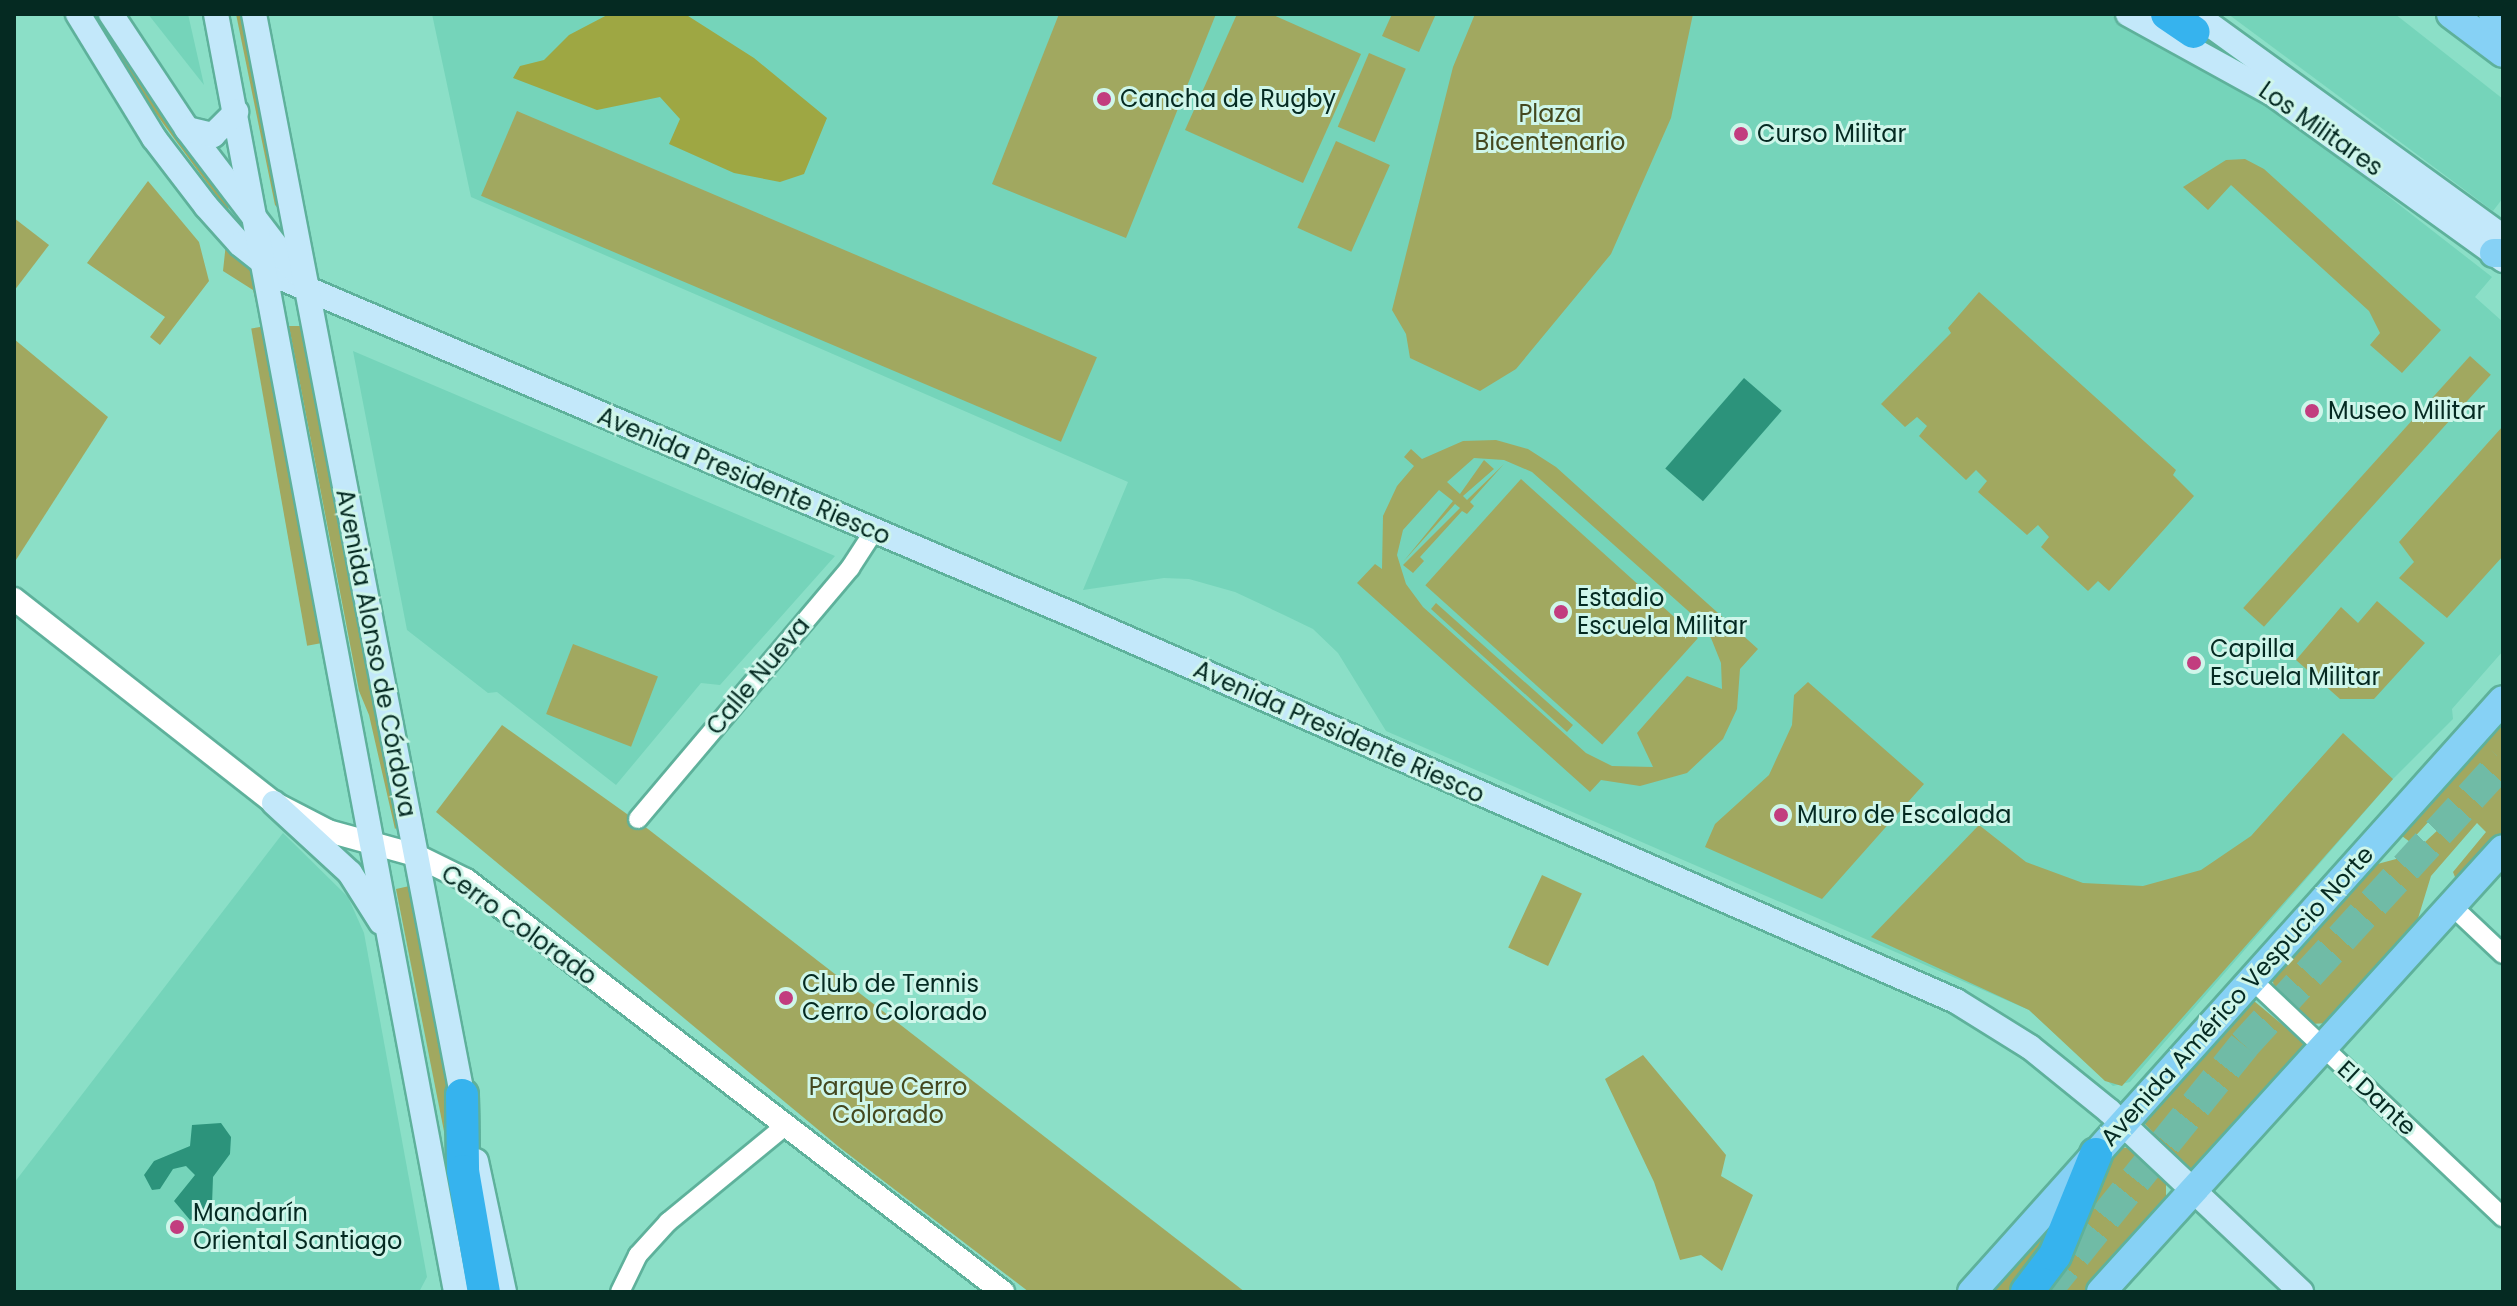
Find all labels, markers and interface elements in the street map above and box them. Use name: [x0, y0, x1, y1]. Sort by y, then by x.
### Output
street label: Los Militares: [2254, 76, 2388, 182]
place label: Cancha de Rugby: [1120, 85, 1336, 113]
marker: Cancha de Rugby: [1095, 90, 1113, 108]
park label: Plaza Bicentenario: [1475, 100, 1625, 156]
place label: Curso Militar: [1757, 120, 1906, 148]
marker: Curso Militar: [1732, 125, 1750, 143]
place label: Museo Militar: [2328, 397, 2485, 425]
street label: Avenida Presidente Riesco: [593, 401, 895, 551]
marker: Museo Militar: [2303, 402, 2321, 420]
street label: Avenida Alonso de Córdova: [330, 487, 422, 819]
place label: Estadio Escuela Militar: [1577, 584, 1747, 640]
marker: Estadio Escuela Militar: [1552, 603, 1570, 621]
street label: Calle Nueva: [700, 611, 816, 741]
place label: Capilla Escuela Militar: [2210, 635, 2380, 691]
marker: Capilla Escuela Militar: [2185, 654, 2203, 672]
street label: Avenida Presidente Riesco: [1189, 655, 1489, 809]
place label: Muro de Escalada: [1797, 801, 2011, 829]
marker: Muro de Escalada: [1772, 806, 1790, 824]
street label: Avenida Américo Vespucio Norte: [2095, 840, 2379, 1152]
street label: Cerro Colorado: [436, 859, 602, 991]
place label: Club de Tennis Cerro Colorado: [802, 970, 987, 1026]
marker: Club de Tennis Cerro Colorado: [777, 989, 795, 1007]
street label: El Dante: [2332, 1054, 2422, 1142]
park label: Parque Cerro Colorado: [809, 1073, 967, 1129]
place label: Mandarín Oriental Santiago: [193, 1199, 402, 1255]
marker: Mandarín Oriental Santiago: [168, 1218, 186, 1236]

